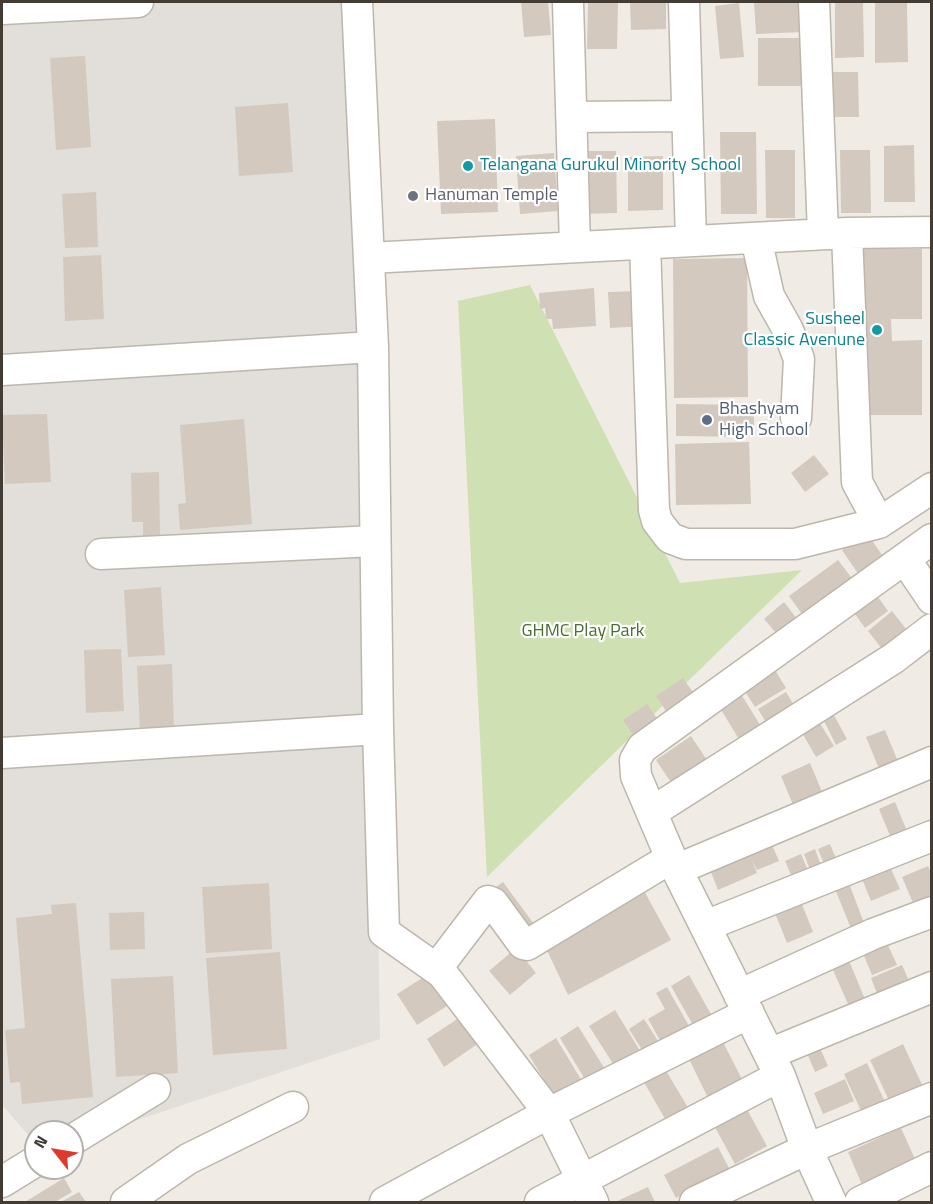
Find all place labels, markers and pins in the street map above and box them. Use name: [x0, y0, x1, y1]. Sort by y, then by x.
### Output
place label: Telangana Gurukul Minority School: [480, 155, 741, 177]
marker: Telangana Gurukul Minority School: [461, 159, 475, 173]
place label: Hanuman Temple: [425, 185, 558, 207]
marker: Hanuman Temple: [406, 189, 420, 203]
place label: Susheel Classic Avenune: [744, 309, 865, 352]
marker: Susheel Classic Avenune: [870, 323, 884, 337]
place label: Bhashyam High School: [719, 399, 808, 442]
marker: Bhashyam High School: [700, 413, 714, 427]

